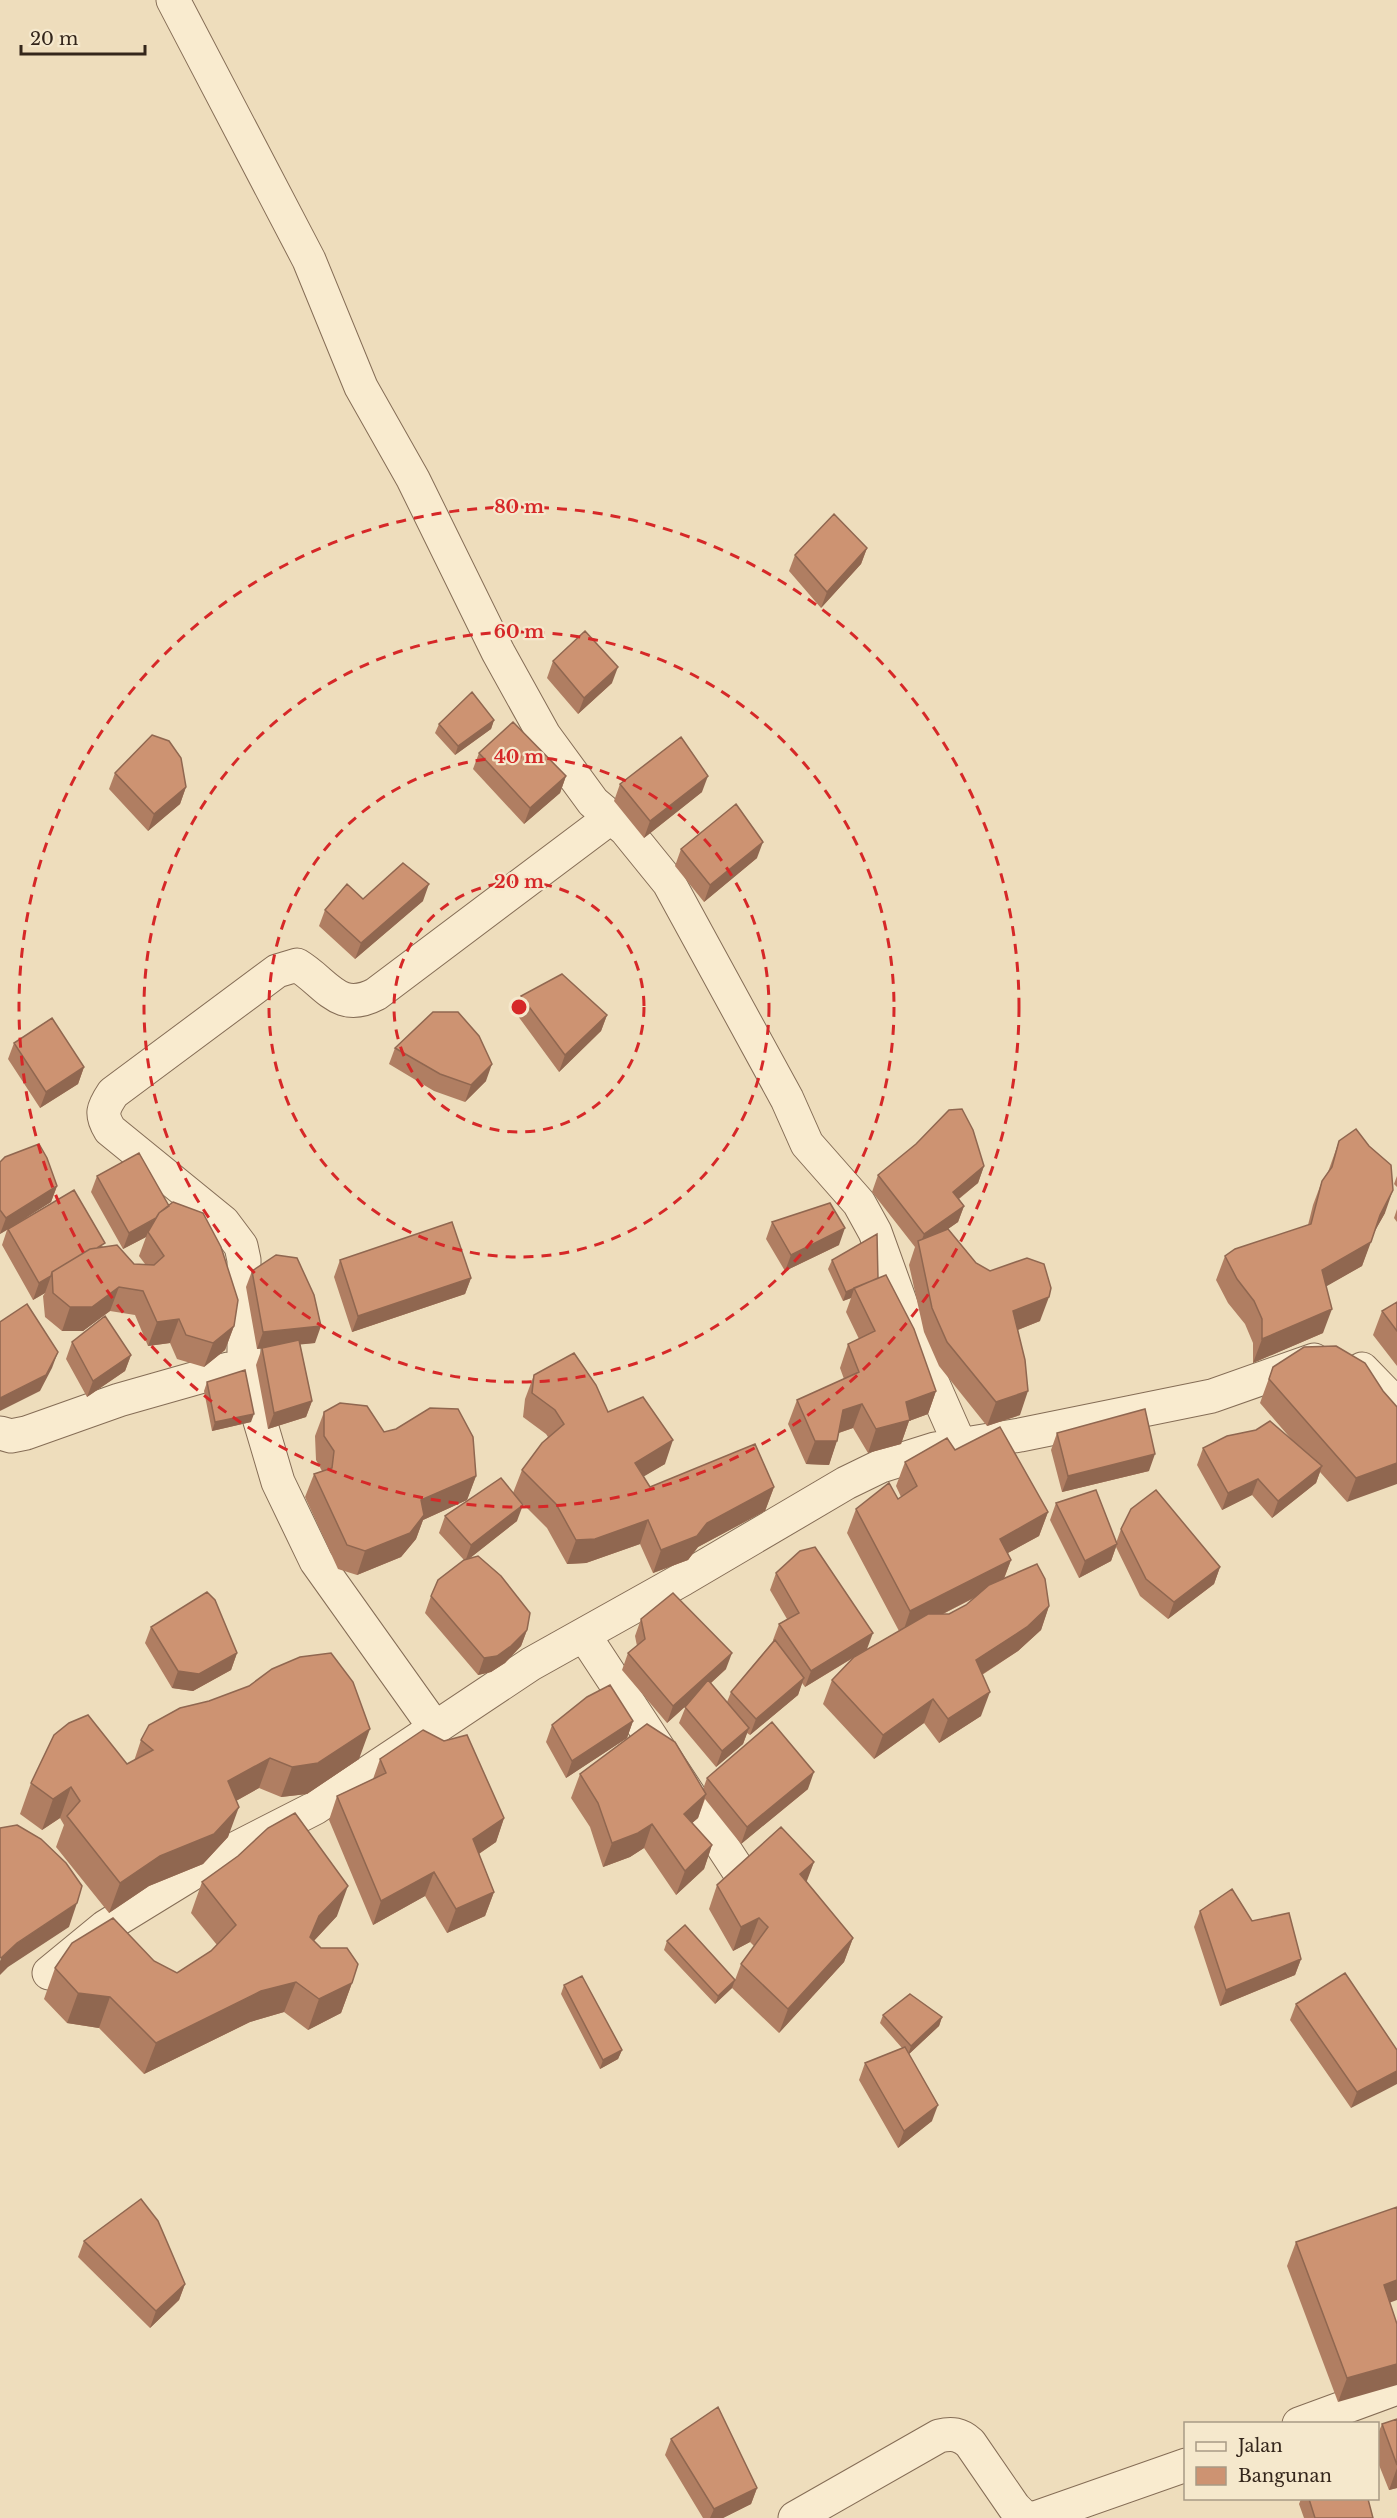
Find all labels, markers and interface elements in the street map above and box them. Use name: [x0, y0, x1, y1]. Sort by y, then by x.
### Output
scale bar: [21, 18, 146, 56]
text: 20 m: [30, 28, 78, 50]
text: 80 m: [494, 496, 544, 518]
text: 60 m: [494, 621, 544, 643]
text: 40 m: [494, 746, 544, 768]
text: 20 m: [494, 871, 544, 893]
centre of rings: [509, 997, 529, 1017]
legend: [1184, 2422, 1379, 2500]
text: Jalan: [1236, 2435, 1283, 2457]
text: Bangunan: [1238, 2465, 1332, 2487]

